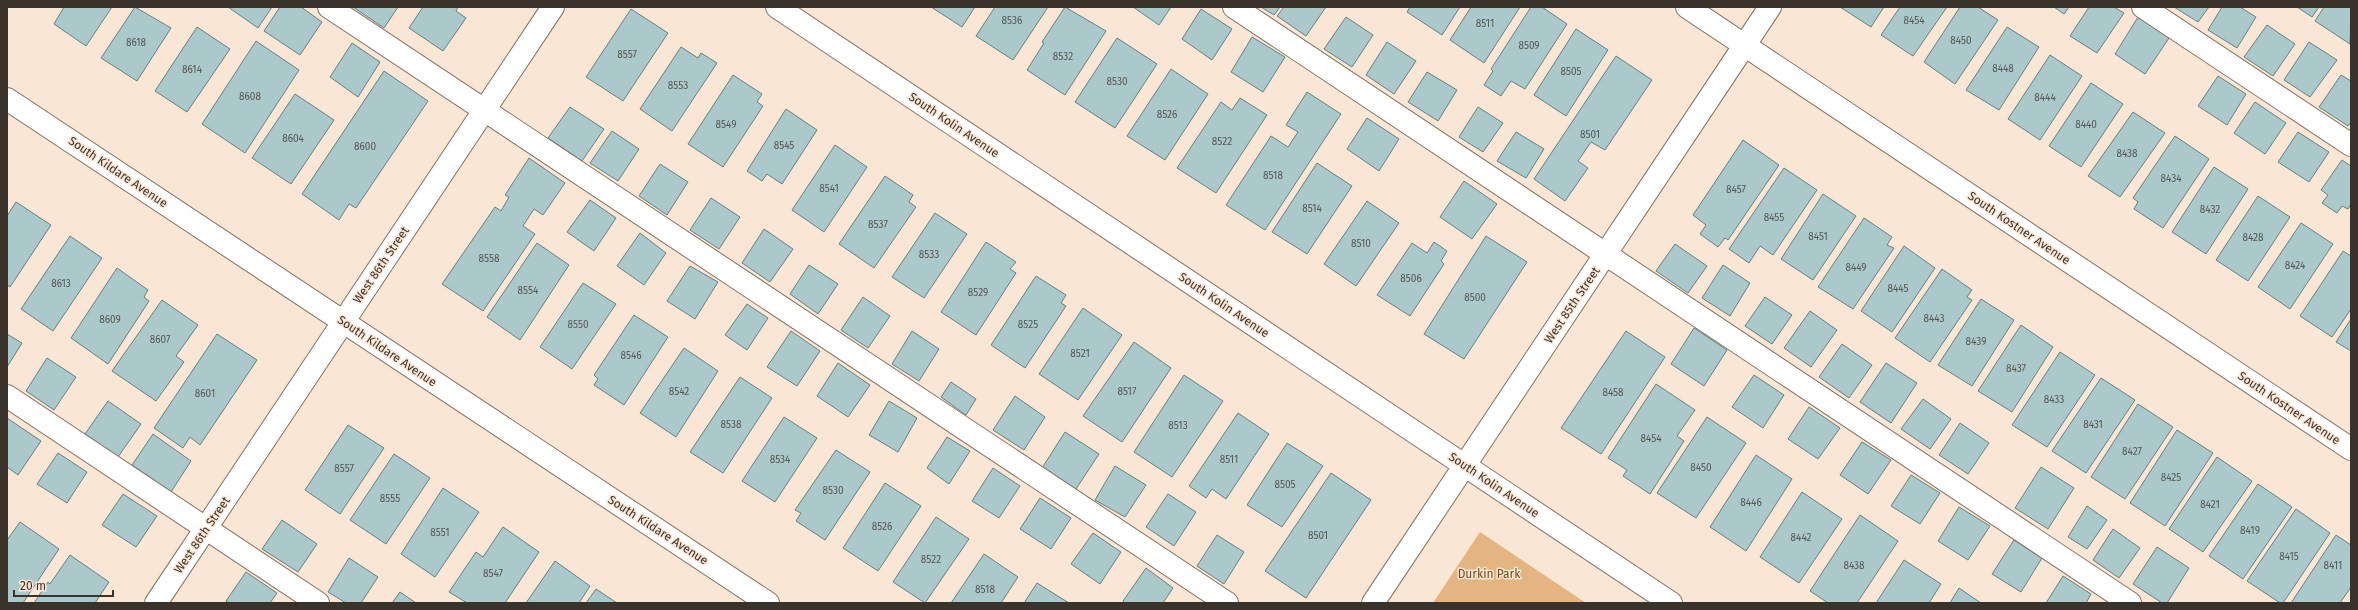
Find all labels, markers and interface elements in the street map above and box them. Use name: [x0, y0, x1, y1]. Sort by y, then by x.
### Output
house number: 8536: [1002, 15, 1022, 27]
house number: 8454: [1903, 15, 1925, 27]
house number: 8511: [1476, 18, 1494, 30]
house number: 8450: [1950, 35, 1972, 47]
house number: 8618: [126, 37, 147, 49]
house number: 8509: [1518, 40, 1540, 52]
house number: 8557: [617, 49, 637, 61]
house number: 8532: [1053, 51, 1073, 63]
house number: 8448: [1992, 63, 2014, 75]
house number: 8614: [182, 64, 203, 76]
house number: 8505: [1560, 66, 1582, 78]
house number: 8530: [1106, 76, 1128, 88]
house number: 8553: [668, 80, 688, 92]
street label: South Kolin Avenue: [906, 90, 1002, 160]
house number: 8608: [239, 91, 261, 103]
house number: 8444: [2034, 92, 2056, 104]
house number: 8526: [1157, 109, 1177, 121]
house number: 8549: [716, 119, 736, 131]
house number: 8440: [2075, 119, 2097, 131]
house number: 8501: [1580, 129, 1600, 141]
house number: 8604: [282, 133, 305, 145]
street label: South Kildare Avenue: [66, 134, 170, 210]
house number: 8522: [1212, 136, 1232, 148]
house number: 8545: [774, 140, 794, 152]
house number: 8600: [354, 141, 376, 153]
house number: 8438: [2116, 148, 2138, 160]
house number: 8518: [1263, 170, 1283, 182]
house number: 8434: [2161, 173, 2182, 185]
house number: 8541: [819, 183, 839, 195]
house number: 8457: [1726, 184, 1747, 196]
street label: South Kostner Avenue: [1965, 189, 2073, 267]
house number: 8514: [1302, 203, 1323, 215]
house number: 8432: [2200, 204, 2220, 216]
house number: 8455: [1764, 212, 1784, 224]
house number: 8537: [868, 219, 888, 231]
street label: West 86th Street: [350, 223, 412, 306]
house number: 8451: [1808, 231, 1828, 243]
house number: 8428: [2242, 232, 2264, 244]
house number: 8510: [1351, 238, 1371, 250]
house number: 8533: [919, 249, 939, 261]
house number: 8558: [479, 253, 500, 265]
house number: 8424: [2285, 260, 2306, 272]
house number: 8449: [1845, 262, 1867, 274]
street label: West 85th Street: [1541, 264, 1603, 346]
street label: South Kolin Avenue: [1176, 270, 1272, 340]
house number: 8506: [1400, 273, 1422, 285]
house number: 8613: [51, 278, 71, 290]
house number: 8445: [1887, 283, 1909, 295]
house number: 8554: [518, 285, 539, 297]
house number: 8529: [968, 287, 988, 299]
house number: 8500: [1464, 292, 1486, 304]
street label: South Kildare Avenue: [335, 313, 439, 389]
house number: 8443: [1924, 313, 1944, 325]
house number: 8609: [99, 314, 121, 326]
house number: 8550: [567, 319, 589, 331]
house number: 8525: [1018, 319, 1038, 331]
house number: 8607: [150, 334, 171, 346]
house number: 8439: [1966, 336, 1986, 348]
house number: 8521: [1070, 348, 1090, 360]
house number: 8546: [620, 350, 642, 362]
house number: 8437: [2006, 363, 2027, 375]
street label: South Kostner Avenue: [2235, 369, 2343, 447]
house number: 8542: [669, 386, 689, 398]
house number: 8517: [1118, 386, 1137, 398]
house number: 8458: [1602, 387, 1624, 399]
house number: 8601: [195, 388, 215, 400]
house number: 8433: [2044, 394, 2064, 406]
house number: 8538: [721, 419, 742, 431]
house number: 8431: [2083, 419, 2103, 431]
house number: 8513: [1168, 420, 1188, 432]
house number: 8454: [1640, 433, 1662, 445]
house number: 8427: [2122, 446, 2143, 458]
street label: South Kolin Avenue: [1446, 450, 1542, 520]
house number: 8534: [770, 454, 791, 466]
house number: 8511: [1220, 454, 1238, 466]
house number: 8450: [1690, 462, 1712, 474]
house number: 8557: [334, 463, 354, 475]
house number: 8425: [2161, 472, 2181, 484]
house number: 8505: [1274, 479, 1296, 491]
house number: 8530: [822, 485, 844, 497]
street label: South Kildare Avenue: [605, 492, 711, 568]
street label: West 86th Street: [171, 493, 233, 576]
house number: 8555: [380, 493, 400, 505]
house number: 8446: [1740, 497, 1762, 509]
house number: 8421: [2200, 499, 2220, 511]
house number: 8526: [872, 521, 892, 533]
house number: 8419: [2240, 525, 2260, 537]
house number: 8551: [430, 527, 450, 539]
house number: 8501: [1308, 530, 1328, 542]
house number: 8442: [1791, 532, 1811, 544]
house number: 8415: [2279, 551, 2299, 563]
house number: 8522: [921, 554, 941, 566]
house number: 8438: [1843, 560, 1865, 572]
house number: 8411: [2324, 560, 2342, 572]
park label: Durkin Park: [1458, 567, 1521, 581]
house number: 8547: [483, 568, 504, 580]
scale bar: [14, 572, 113, 598]
text: 20 m: [20, 579, 46, 593]
house number: 8518: [975, 584, 995, 596]

